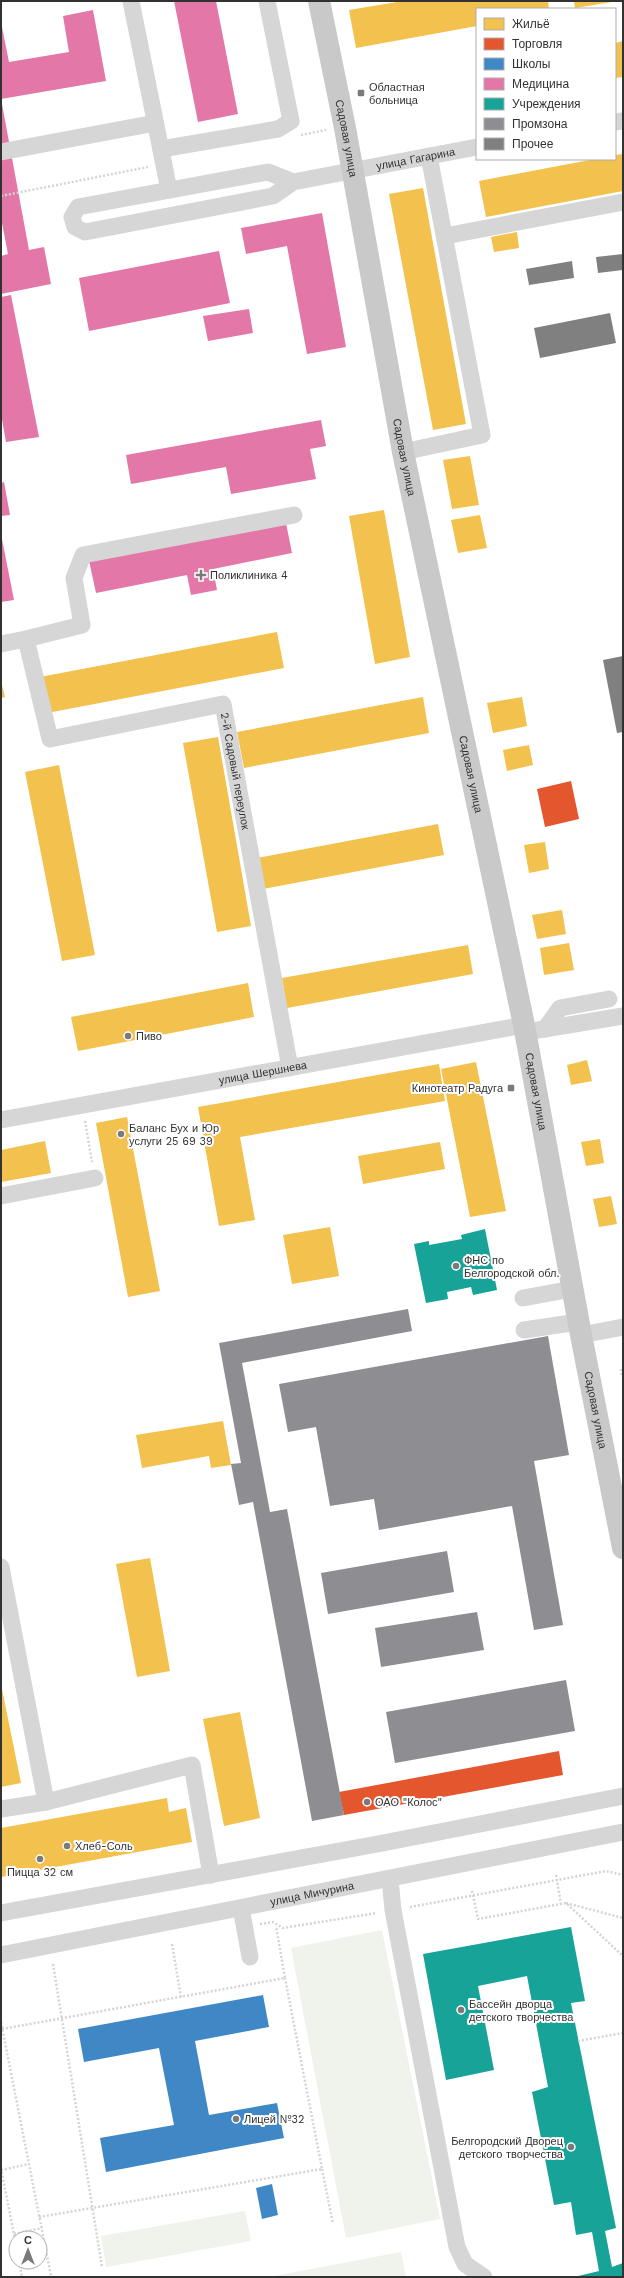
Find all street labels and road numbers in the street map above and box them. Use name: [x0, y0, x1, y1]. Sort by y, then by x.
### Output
street label: Садовая улица: [333, 98, 360, 179]
street label: улица Гагарина: [375, 145, 457, 173]
street label: Садовая улица: [391, 417, 419, 498]
street label: 2-й Садовый переулок: [218, 711, 253, 831]
street label: Садовая улица: [457, 734, 486, 815]
street label: Садовая улица: [523, 1052, 550, 1132]
street label: улица Шершнева: [218, 1058, 309, 1087]
street label: Садовая улица: [582, 1370, 610, 1451]
street label: улица Мичурина: [269, 1879, 356, 1908]

